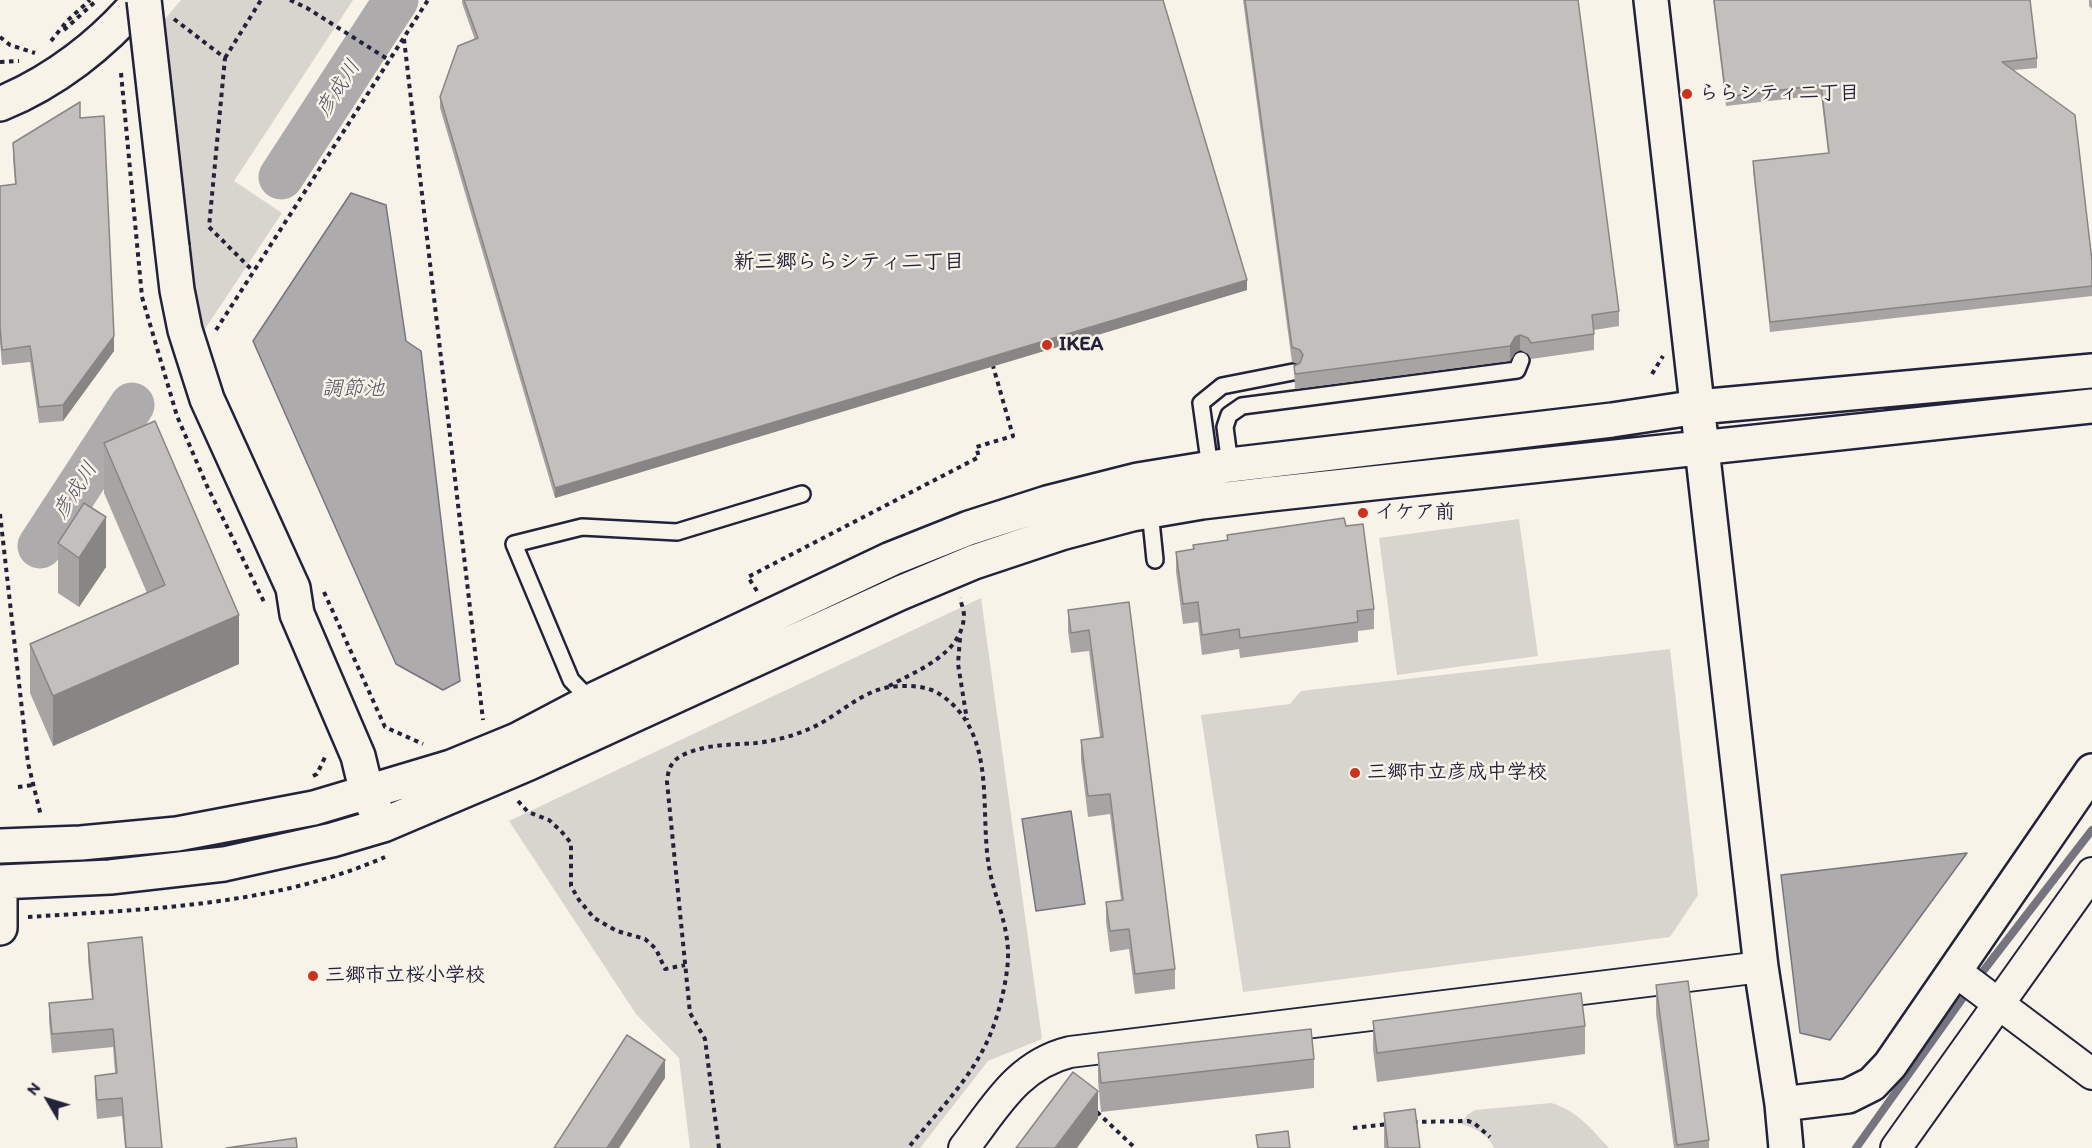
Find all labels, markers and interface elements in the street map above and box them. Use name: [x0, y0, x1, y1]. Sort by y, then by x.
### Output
water label: 彦成川: [311, 56, 367, 122]
place label: ららシティ二丁目: [1699, 82, 1859, 106]
marker: ららシティ二丁目: [1680, 87, 1694, 101]
district label: 新三郷ららシティ二丁目: [734, 250, 964, 276]
place label: IKEA: [1059, 333, 1103, 357]
marker: IKEA: [1040, 338, 1054, 352]
water label: 調節池: [322, 377, 384, 403]
water label: 彦成川: [48, 458, 104, 524]
place label: イケア前: [1375, 501, 1455, 525]
marker: イケア前: [1356, 506, 1370, 520]
place label: 三郷市立彦成中学校: [1367, 761, 1547, 785]
marker: 三郷市立彦成中学校: [1348, 766, 1362, 780]
place label: 三郷市立桜小学校: [325, 964, 485, 988]
marker: 三郷市立桜小学校: [306, 969, 320, 983]
north arrow: [18, 1070, 78, 1130]
text: N: [23, 1079, 44, 1099]

